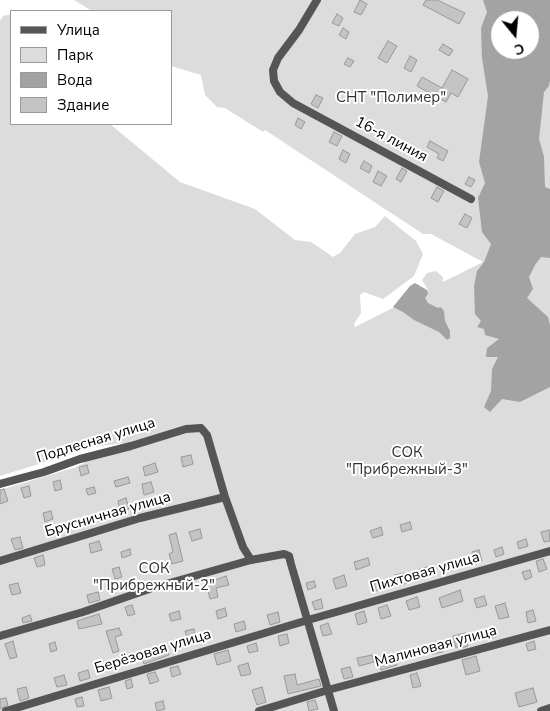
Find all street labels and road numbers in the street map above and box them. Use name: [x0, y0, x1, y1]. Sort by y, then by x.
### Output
street label: 16-я линия: [352, 113, 430, 167]
street label: Подлесная улица: [34, 414, 158, 468]
street label: Брусничная улица: [43, 488, 173, 542]
street label: Пихтовая улица: [368, 549, 482, 597]
street label: Малиновая улица: [373, 622, 499, 672]
street label: Берёзовая улица: [92, 626, 214, 678]

